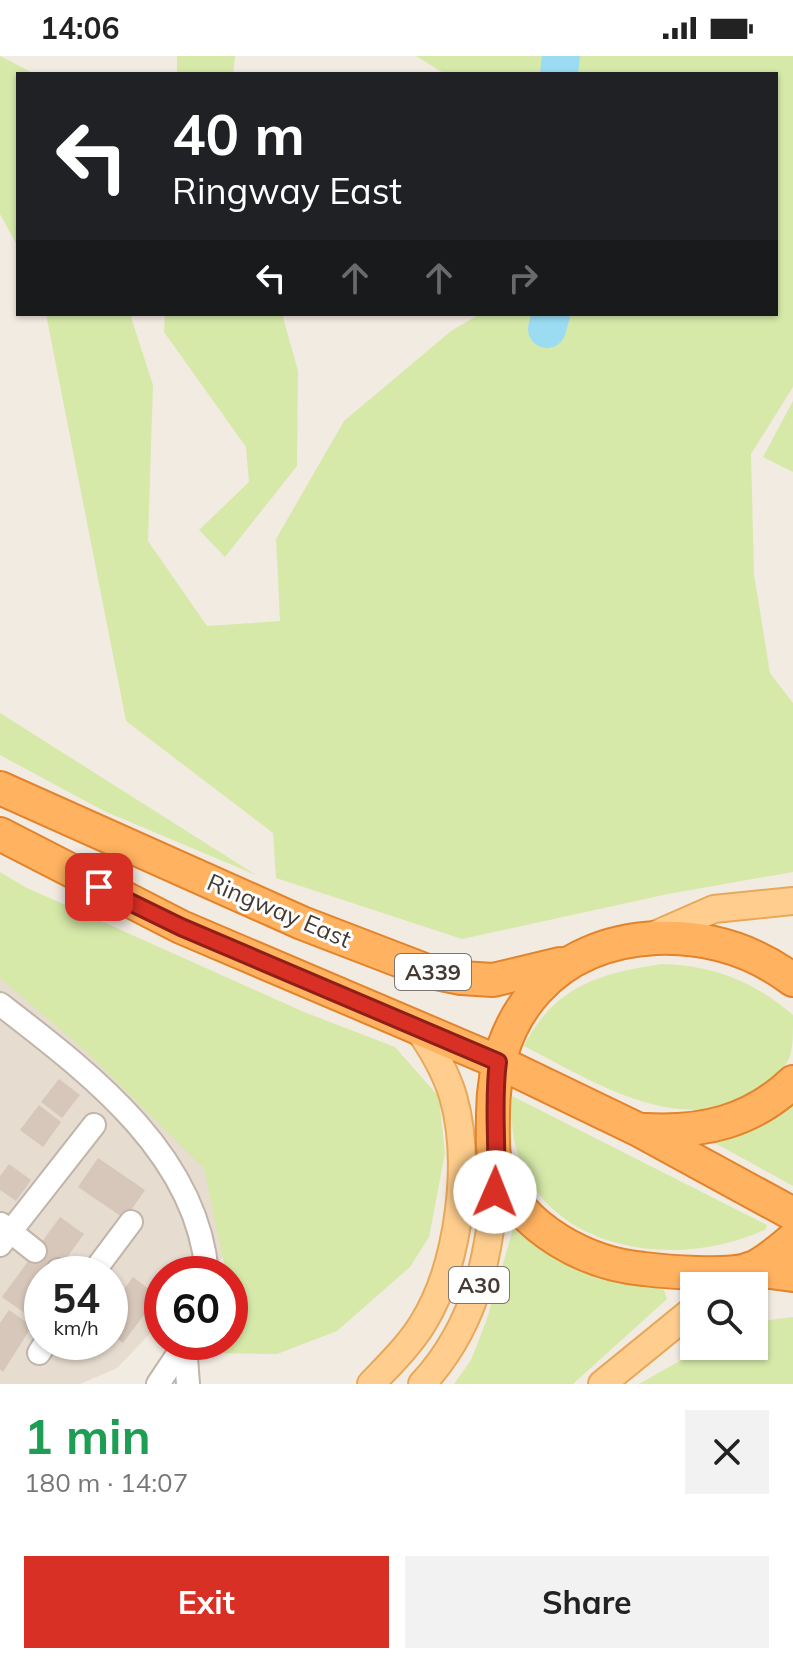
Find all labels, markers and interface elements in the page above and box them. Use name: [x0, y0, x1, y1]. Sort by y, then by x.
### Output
text: 14:06: [40, 9, 119, 47]
text: 40 m: [172, 99, 305, 169]
icon: left: [40, 104, 144, 208]
text: Ringway East: [172, 168, 402, 213]
icon: left: [249, 256, 293, 300]
icon: ahead: [333, 256, 377, 300]
icon: ahead: [417, 256, 461, 300]
icon: right: [501, 256, 545, 300]
pin: [65, 853, 133, 921]
icon: arrive: [77, 865, 121, 909]
street label: Ringway East: [203, 866, 356, 954]
road number: A339: [395, 954, 471, 990]
position arrow: [453, 1150, 537, 1234]
speed limit sign: 60: [144, 1256, 248, 1360]
road number: A30: [449, 1267, 509, 1303]
map controls: [680, 1272, 768, 1360]
button: search: [680, 1272, 768, 1360]
text: 54: [52, 1273, 100, 1323]
text: km/h: [53, 1315, 99, 1340]
text: 1 min: [24, 1406, 151, 1466]
button: close: [685, 1410, 769, 1494]
text: 180 m · 14:07: [24, 1466, 188, 1499]
button: Exit: [24, 1556, 389, 1648]
button: Share: [405, 1556, 769, 1648]

